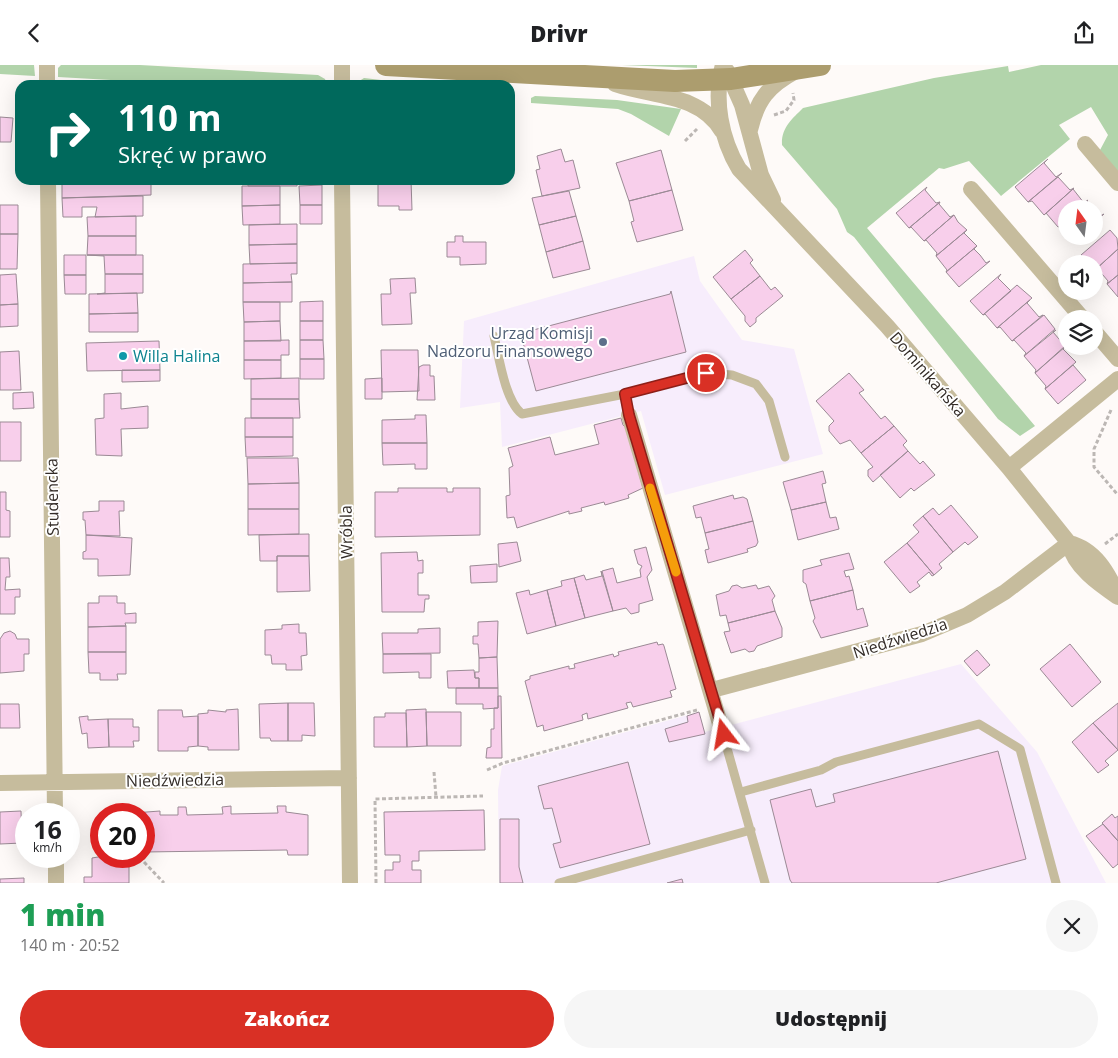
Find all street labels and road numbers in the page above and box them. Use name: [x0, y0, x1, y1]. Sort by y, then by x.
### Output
street label: Dominikańska: [885, 327, 971, 421]
street label: Studencka: [40, 458, 64, 536]
street label: Wróbla: [335, 505, 357, 559]
street label: Niedźwiedzia: [850, 612, 950, 664]
street label: Niedźwiedzia: [126, 768, 224, 792]

